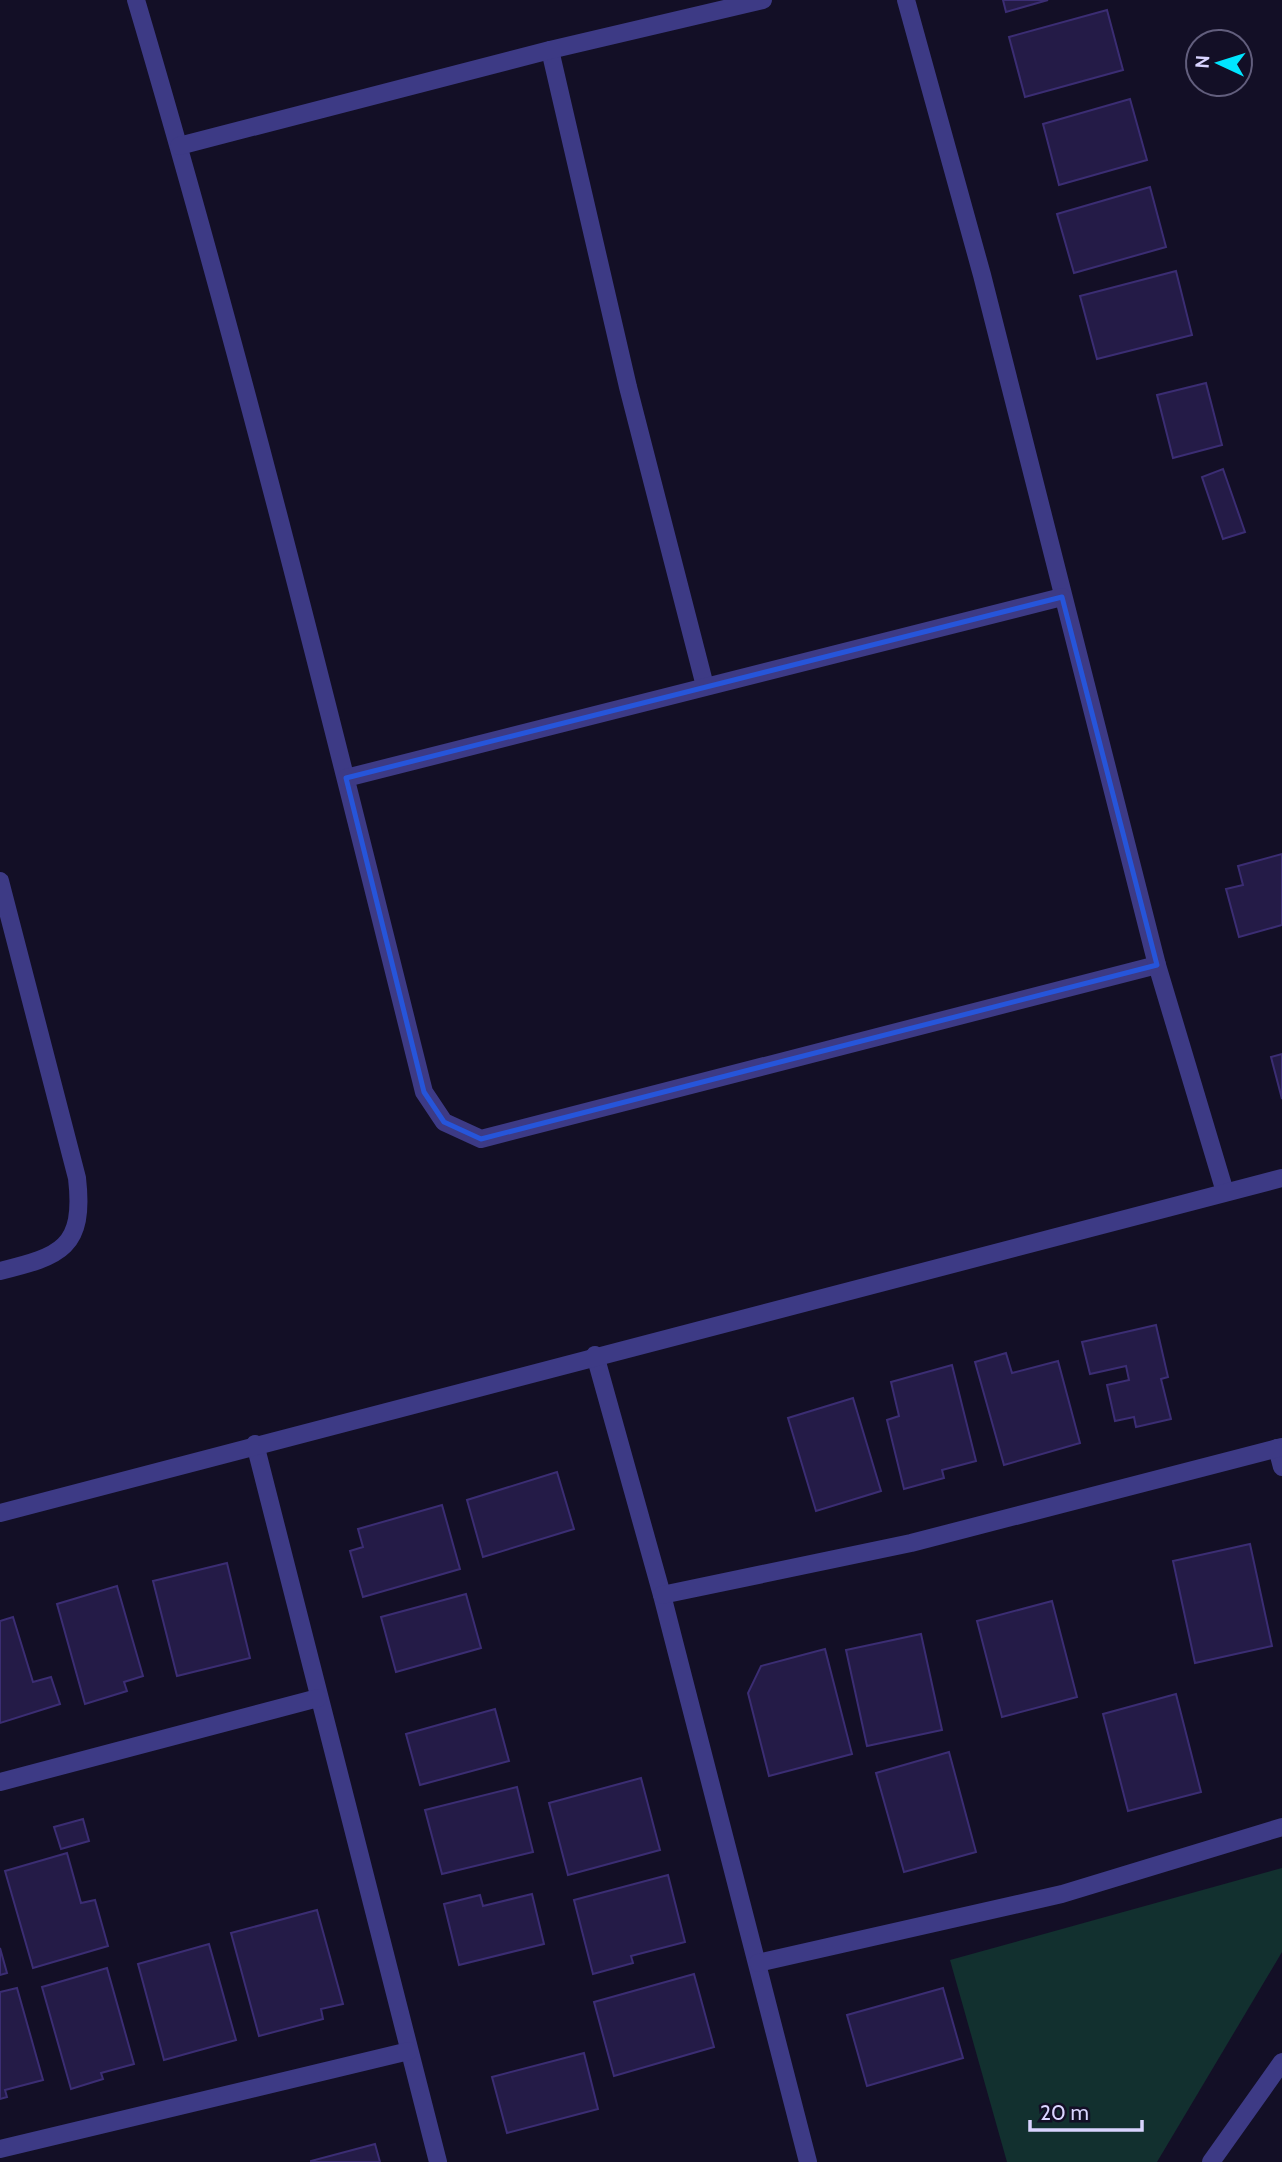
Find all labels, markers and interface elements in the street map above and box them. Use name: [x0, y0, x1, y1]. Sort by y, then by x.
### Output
north arrow: [1184, 28, 1254, 98]
text: N: [1191, 54, 1214, 69]
scale bar: [1030, 2088, 1142, 2132]
text: 20 m: [1040, 2100, 1089, 2125]

